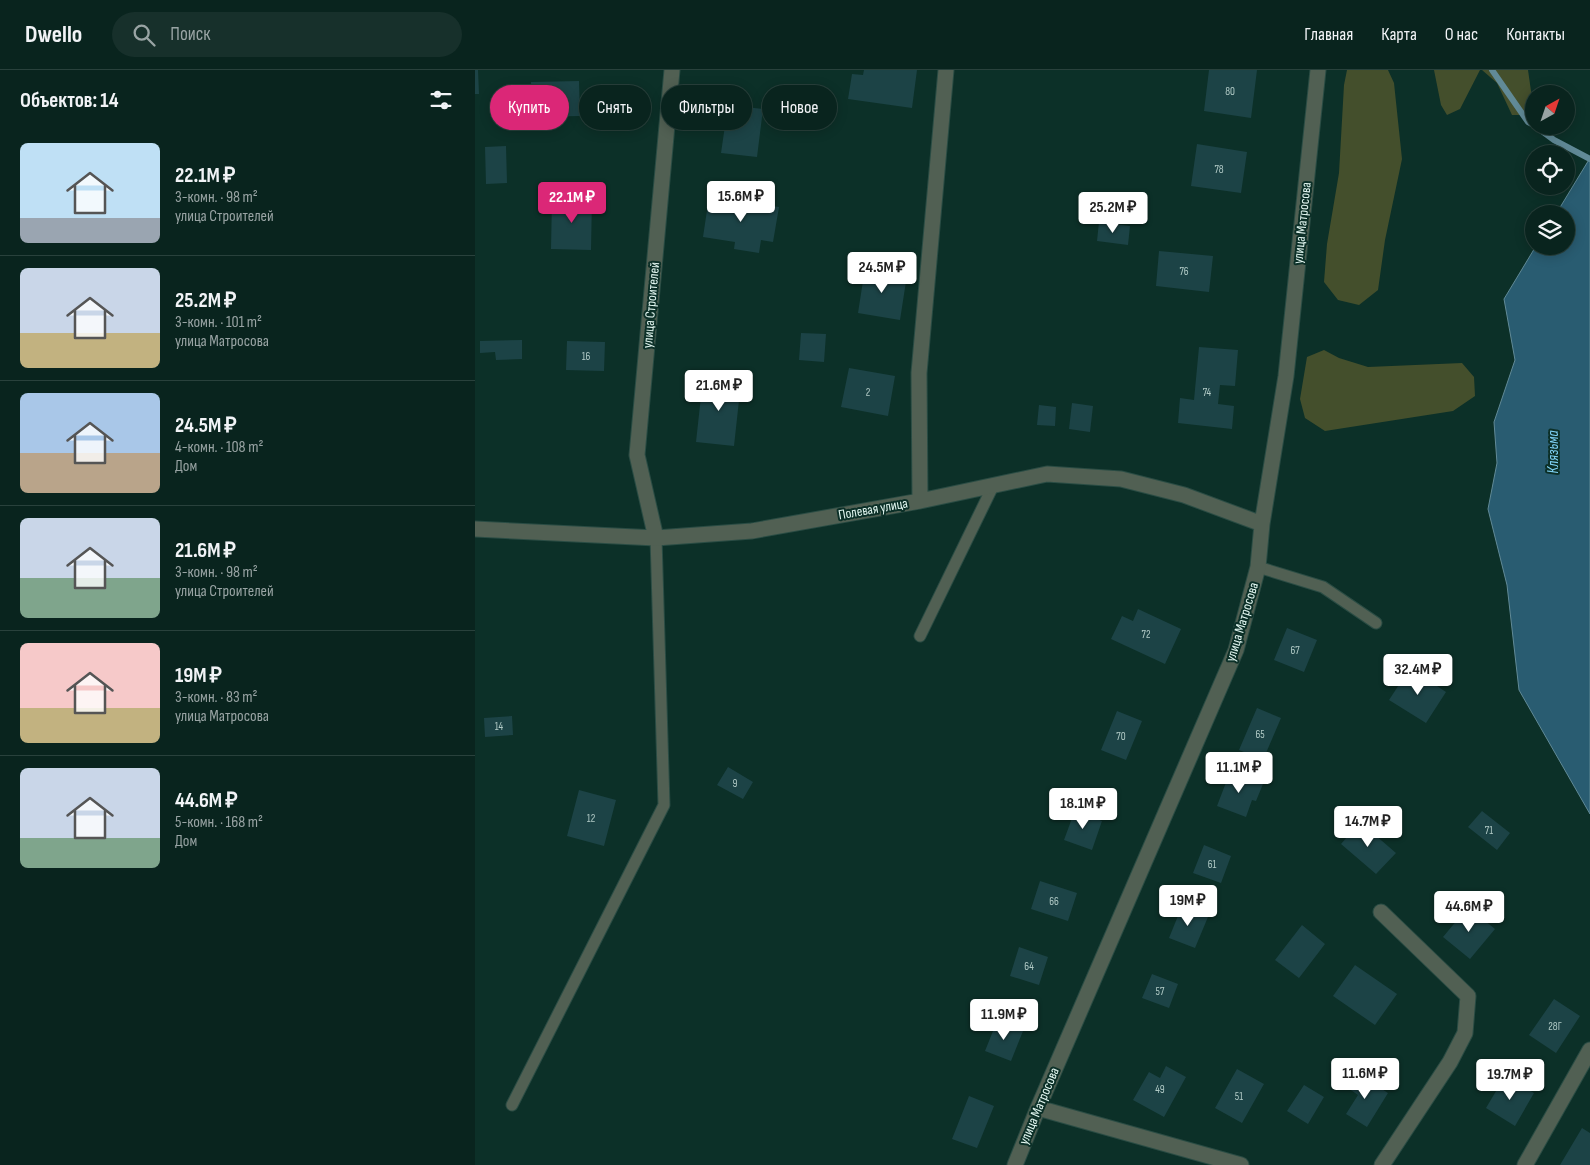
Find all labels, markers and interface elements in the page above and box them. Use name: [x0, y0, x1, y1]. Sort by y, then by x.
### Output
search box: [112, 12, 462, 57]
text: Dwello: [25, 20, 82, 49]
icon: search: [130, 21, 158, 49]
text: Поиск: [170, 23, 210, 46]
text: Главная: [1304, 24, 1353, 45]
text: Карта: [1381, 24, 1417, 45]
text: О нас: [1445, 24, 1478, 45]
text: Контакты: [1506, 24, 1565, 45]
chip: Купить: [490, 85, 569, 130]
chip: Снять: [579, 85, 651, 130]
chip: Фильтры: [661, 85, 752, 130]
chip: Новое: [762, 85, 837, 130]
house number: 80: [1225, 85, 1235, 98]
north arrow: [1525, 85, 1575, 135]
map controls: [1525, 85, 1575, 255]
icon: filters: [427, 86, 455, 114]
text: Объектов: 14: [20, 88, 119, 113]
button: locate: [1525, 145, 1575, 195]
icon: home: [60, 163, 120, 223]
text: 22.1M ₽: [175, 163, 235, 188]
house number: 78: [1214, 163, 1224, 176]
pin: 15.6M ₽: [695, 180, 787, 223]
street label: улица Матросова: [1289, 181, 1315, 265]
pin: 22.1M ₽: [526, 182, 618, 224]
text: 15.6M ₽: [718, 187, 764, 206]
text: 3-комн. · 98 m²: [175, 188, 258, 207]
text: 22.1M ₽: [549, 188, 595, 207]
pin: 25.2M ₽: [1067, 191, 1159, 234]
text: 25.2M ₽: [1090, 198, 1136, 217]
button: layers: [1525, 205, 1575, 255]
text: улица Строителей: [175, 207, 274, 226]
pin: 24.5M ₽: [836, 252, 928, 294]
text: 24.5M ₽: [859, 258, 905, 277]
street label: улица Строителей: [639, 261, 663, 349]
house number: 76: [1179, 265, 1189, 278]
icon: home: [60, 288, 120, 348]
text: 25.2M ₽: [175, 288, 237, 313]
text: 3-комн. · 101 m²: [175, 313, 262, 332]
text: улица Матросова: [175, 332, 269, 351]
house number: 16: [582, 350, 591, 363]
pin: 21.6M ₽: [673, 370, 765, 412]
text: 21.6M ₽: [696, 376, 742, 395]
house number: 2: [866, 386, 871, 399]
house number: 74: [1203, 386, 1212, 399]
icon: home: [60, 413, 120, 473]
text: 24.5M ₽: [175, 413, 237, 438]
water label: Клязьма: [1544, 430, 1563, 474]
text: 4-комн. · 108 m²: [175, 438, 263, 457]
text: Дом: [175, 457, 197, 476]
street label: Полевая улица: [837, 495, 909, 523]
icon: home: [60, 538, 120, 598]
text: 21.6M ₽: [175, 538, 236, 563]
text: 3-комн. · 98 m²: [175, 563, 258, 582]
street label: улица Матросова: [1222, 580, 1262, 664]
text: улица Строителей: [175, 582, 274, 601]
house number: 72: [1142, 628, 1151, 641]
house number: 67: [1290, 644, 1300, 657]
pin: 32.4M ₽: [1372, 654, 1464, 696]
text: 32.4M ₽: [1394, 660, 1442, 679]
icon: home: [60, 663, 120, 723]
text: 19M ₽: [175, 663, 222, 688]
text: 3-комн. · 83 m²: [175, 688, 257, 707]
text: улица Матросова: [175, 707, 269, 726]
house number: 14: [495, 720, 504, 733]
house number: 65: [1255, 728, 1265, 741]
house number: 70: [1116, 730, 1126, 743]
pin: 11.1M ₽: [1193, 752, 1285, 794]
text: 11.1M ₽: [1217, 758, 1261, 777]
house number: 9: [733, 777, 738, 790]
icon: home: [60, 788, 120, 848]
text: 44.6M ₽: [175, 788, 238, 813]
pin: 18.1M ₽: [1037, 788, 1129, 830]
text: 18.1M ₽: [1060, 794, 1106, 813]
pin: 14.7M ₽: [1322, 806, 1414, 848]
house number: 12: [587, 812, 596, 825]
text: 14.7M ₽: [1345, 812, 1391, 831]
text: 5-комн. · 168 m²: [175, 813, 263, 832]
house number: 71: [1485, 824, 1493, 837]
text: Дом: [175, 832, 197, 851]
house number: 61: [1208, 858, 1216, 871]
pin: 19M ₽: [1153, 884, 1223, 927]
pin: 44.6M ₽: [1423, 890, 1515, 933]
text: 19M ₽: [1170, 891, 1206, 910]
house number: 66: [1049, 895, 1059, 908]
text: 44.6M ₽: [1445, 897, 1493, 916]
house number: 64: [1024, 960, 1034, 973]
house number: 57: [1156, 985, 1165, 998]
pin: 11.9M ₽: [958, 998, 1050, 1041]
text: 11.9M ₽: [981, 1005, 1027, 1024]
house number: 28Г: [1548, 1020, 1562, 1033]
pin: 11.6M ₽: [1319, 1058, 1411, 1100]
pin: 19.7M ₽: [1464, 1058, 1556, 1101]
text: 11.6M ₽: [1342, 1064, 1388, 1083]
street label: улица Матросова: [1015, 1065, 1063, 1147]
text: 19.7M ₽: [1487, 1065, 1533, 1084]
house number: 49: [1155, 1083, 1165, 1096]
house number: 51: [1235, 1090, 1243, 1103]

